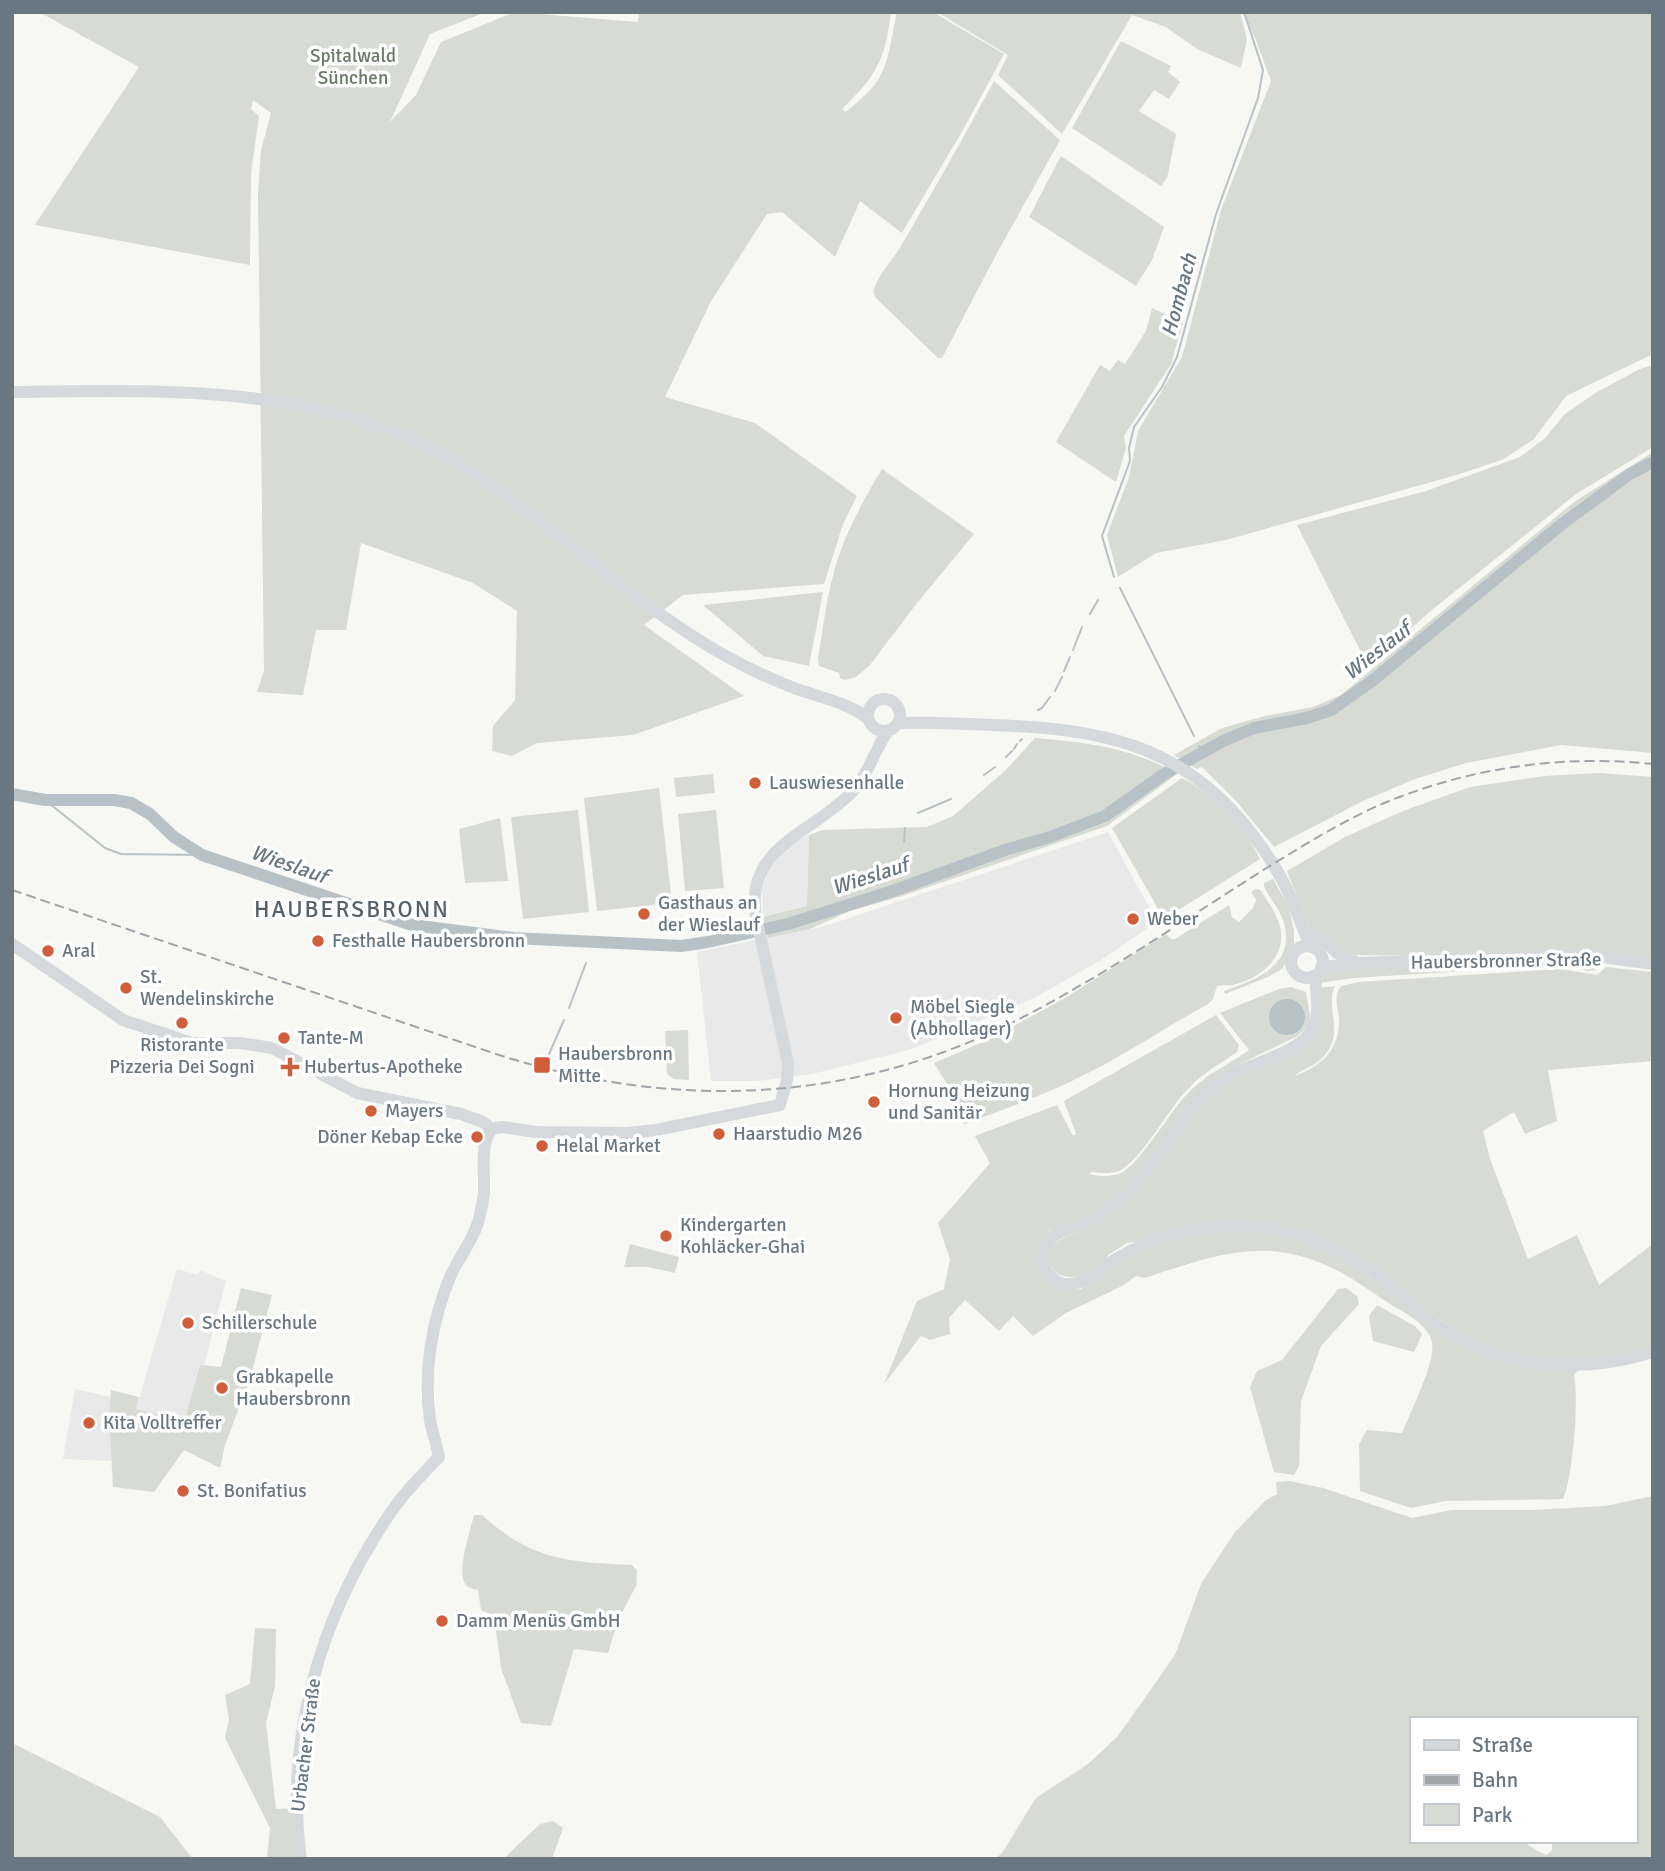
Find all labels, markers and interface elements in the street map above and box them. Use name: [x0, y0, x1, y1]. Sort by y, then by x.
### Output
park label: Spitalwald Sünchen: [310, 44, 396, 90]
water label: Hombach: [1155, 250, 1203, 339]
water label: Wieslauf: [1338, 614, 1420, 685]
place label: Lauswiesenhalle: [769, 771, 904, 795]
marker: Lauswiesenhalle: [747, 775, 763, 791]
water label: Wieslauf: [248, 839, 335, 891]
water label: Wieslauf: [829, 850, 916, 901]
place label: Gasthaus an der Wieslauf: [658, 891, 762, 937]
district label: HAUBERSBRONN: [254, 895, 450, 924]
marker: Gasthaus an der Wieslauf: [636, 906, 652, 922]
place label: Weber: [1147, 907, 1198, 931]
marker: Weber: [1125, 911, 1141, 927]
place label: Festhalle Haubersbronn: [332, 929, 525, 953]
marker: Festhalle Haubersbronn: [310, 933, 326, 949]
place label: Aral: [62, 939, 96, 963]
marker: Aral: [40, 943, 56, 959]
street label: Haubersbronner Straße: [1410, 947, 1602, 975]
place label: St. Wendelinskirche: [140, 965, 274, 1011]
marker: St. Wendelinskirche: [118, 980, 134, 996]
place label: Möbel Siegle (Abhollager): [910, 995, 1015, 1041]
marker: Möbel Siegle (Abhollager): [888, 1010, 904, 1026]
marker: Ristorante Pizzeria Dei Sogni: [174, 1015, 190, 1031]
place label: Tante-M: [298, 1026, 364, 1050]
marker: Tante-M: [276, 1030, 292, 1046]
place label: Ristorante Pizzeria Dei Sogni: [109, 1033, 255, 1079]
place label: Haubersbronn Mitte: [558, 1042, 673, 1088]
place label: Hubertus-Apotheke: [304, 1055, 463, 1079]
marker: Haubersbronn Mitte: [532, 1055, 552, 1075]
marker: Hubertus-Apotheke: [282, 1059, 298, 1075]
place label: Hornung Heizung und Sanitär: [888, 1079, 1030, 1125]
marker: Hornung Heizung und Sanitär: [866, 1094, 882, 1110]
place label: Mayers: [385, 1099, 443, 1123]
marker: Mayers: [363, 1103, 379, 1119]
place label: Haarstudio M26: [733, 1122, 863, 1146]
place label: Döner Kebap Ecke: [317, 1125, 463, 1149]
marker: Haarstudio M26: [711, 1126, 727, 1142]
marker: Döner Kebap Ecke: [469, 1129, 485, 1145]
place label: Helal Market: [556, 1134, 661, 1158]
marker: Helal Market: [534, 1138, 550, 1154]
place label: Kindergarten Kohläcker-Ghai: [680, 1213, 805, 1259]
marker: Kindergarten Kohläcker-Ghai: [658, 1228, 674, 1244]
place label: Schillerschule: [202, 1311, 317, 1335]
marker: Schillerschule: [180, 1315, 196, 1331]
place label: Grabkapelle Haubersbronn: [236, 1365, 351, 1411]
marker: Grabkapelle Haubersbronn: [214, 1380, 230, 1396]
place label: Kita Volltreffer: [103, 1411, 222, 1435]
marker: Kita Volltreffer: [81, 1415, 97, 1431]
place label: St. Bonifatius: [197, 1479, 307, 1503]
marker: St. Bonifatius: [175, 1483, 191, 1499]
place label: Damm Menüs GmbH: [456, 1609, 621, 1633]
marker: Damm Menüs GmbH: [434, 1613, 450, 1629]
street label: Urbacher Straße: [286, 1677, 326, 1813]
legend: [1410, 1717, 1637, 1843]
text: Straße: [1472, 1732, 1533, 1758]
text: Bahn: [1472, 1767, 1518, 1793]
text: Park: [1472, 1802, 1513, 1828]

